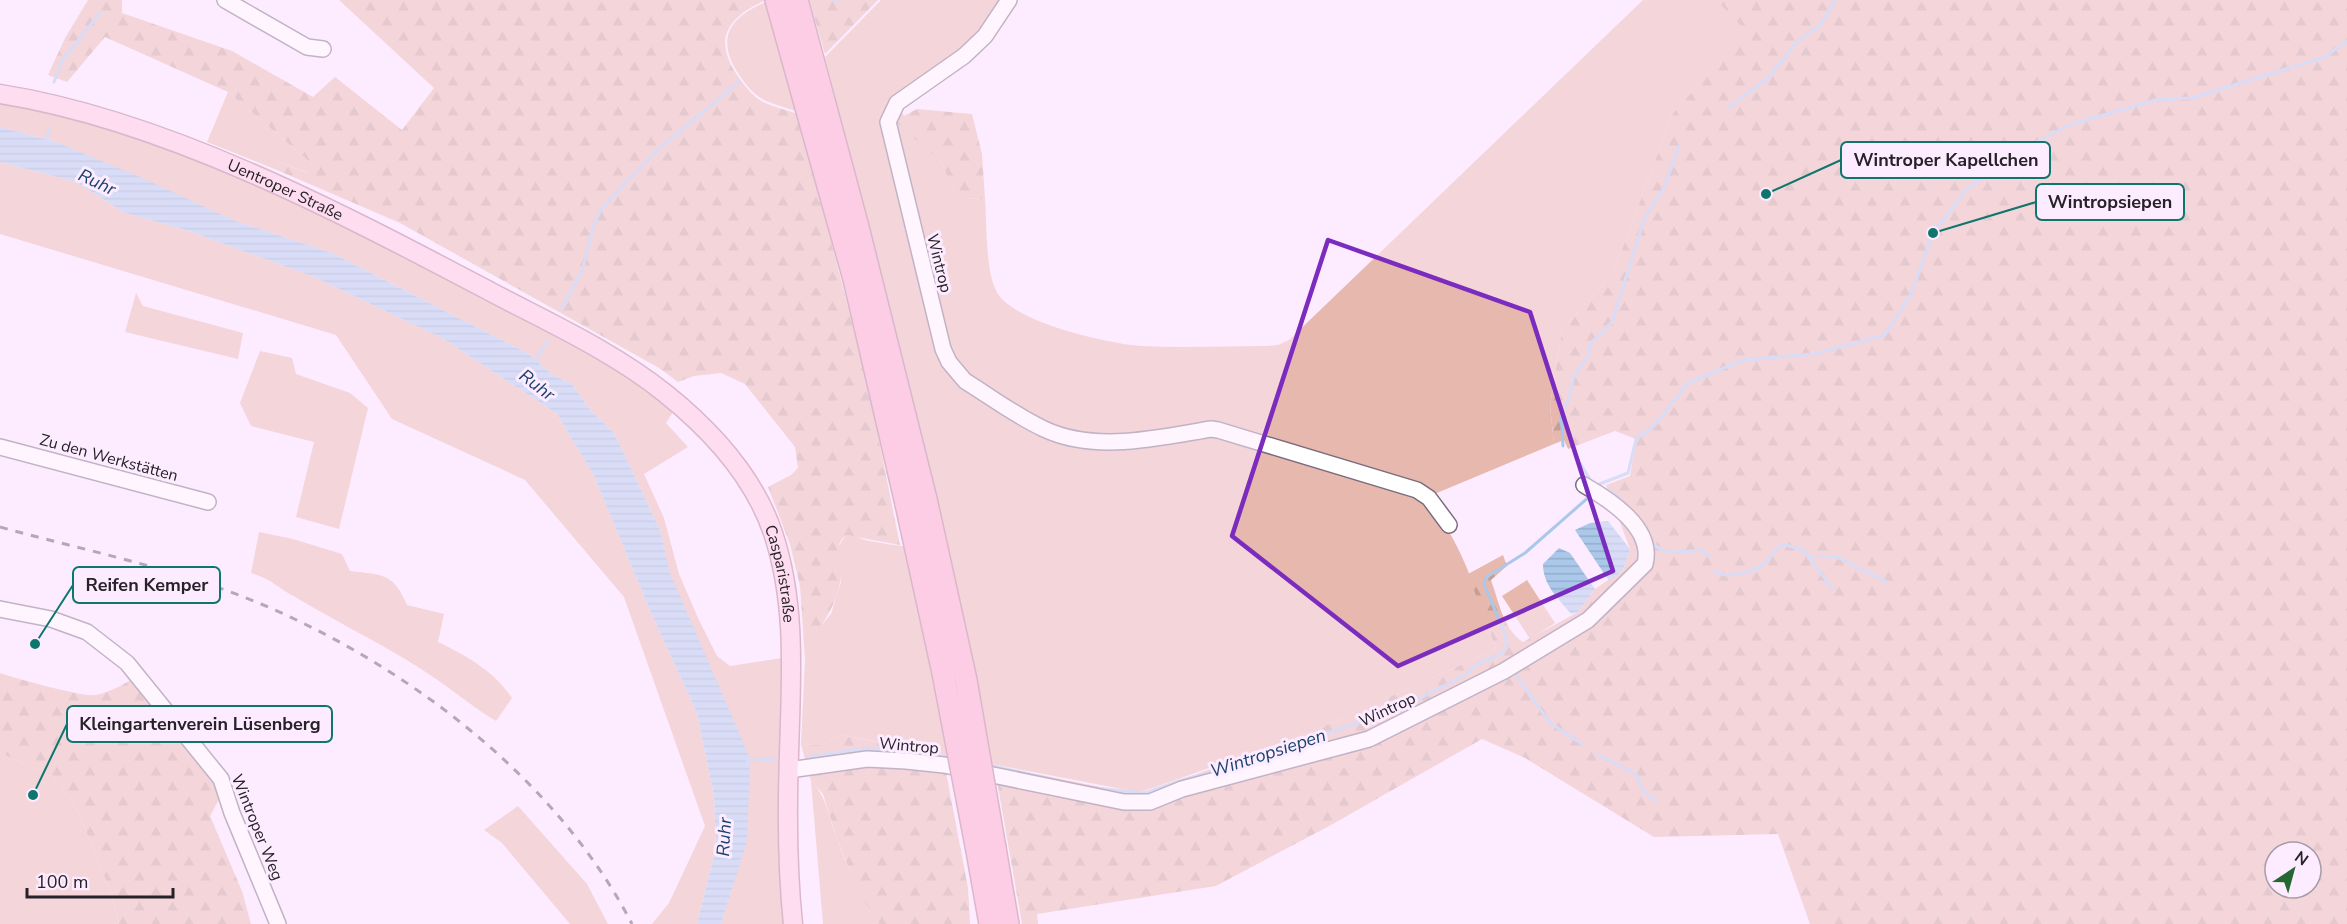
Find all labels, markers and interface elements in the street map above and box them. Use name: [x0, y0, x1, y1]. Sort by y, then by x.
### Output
callout: Wintroper Kapellchen: [1841, 142, 2050, 178]
text: Wintroper Kapellchen: [1854, 148, 2038, 172]
street label: Uentroper Straße: [224, 154, 347, 226]
water label: Ruhr: [74, 163, 120, 201]
callout: Wintropsiepen: [2036, 184, 2184, 220]
text: Wintropsiepen: [2048, 190, 2172, 214]
street label: Wintrop: [921, 232, 957, 295]
water label: Ruhr: [514, 364, 560, 407]
street label: Zu den Werkstätten: [37, 429, 180, 487]
street label: Casparistraße: [759, 522, 800, 624]
callout: Reifen Kemper: [73, 567, 220, 603]
text: Reifen Kemper: [86, 573, 208, 597]
street label: Wintrop: [1356, 687, 1419, 733]
callout: Kleingartenverein Lüsenberg: [67, 706, 332, 742]
text: Kleingartenverein Lüsenberg: [79, 712, 321, 736]
water label: Wintropsiepen: [1207, 723, 1329, 783]
street label: Wintrop: [878, 732, 940, 760]
street label: Wintroper Weg: [226, 771, 288, 884]
water label: Ruhr: [711, 816, 737, 857]
north arrow: [2263, 840, 2323, 900]
text: N: [2290, 846, 2313, 871]
scale bar: [27, 861, 172, 899]
text: 100 m: [36, 870, 88, 894]

